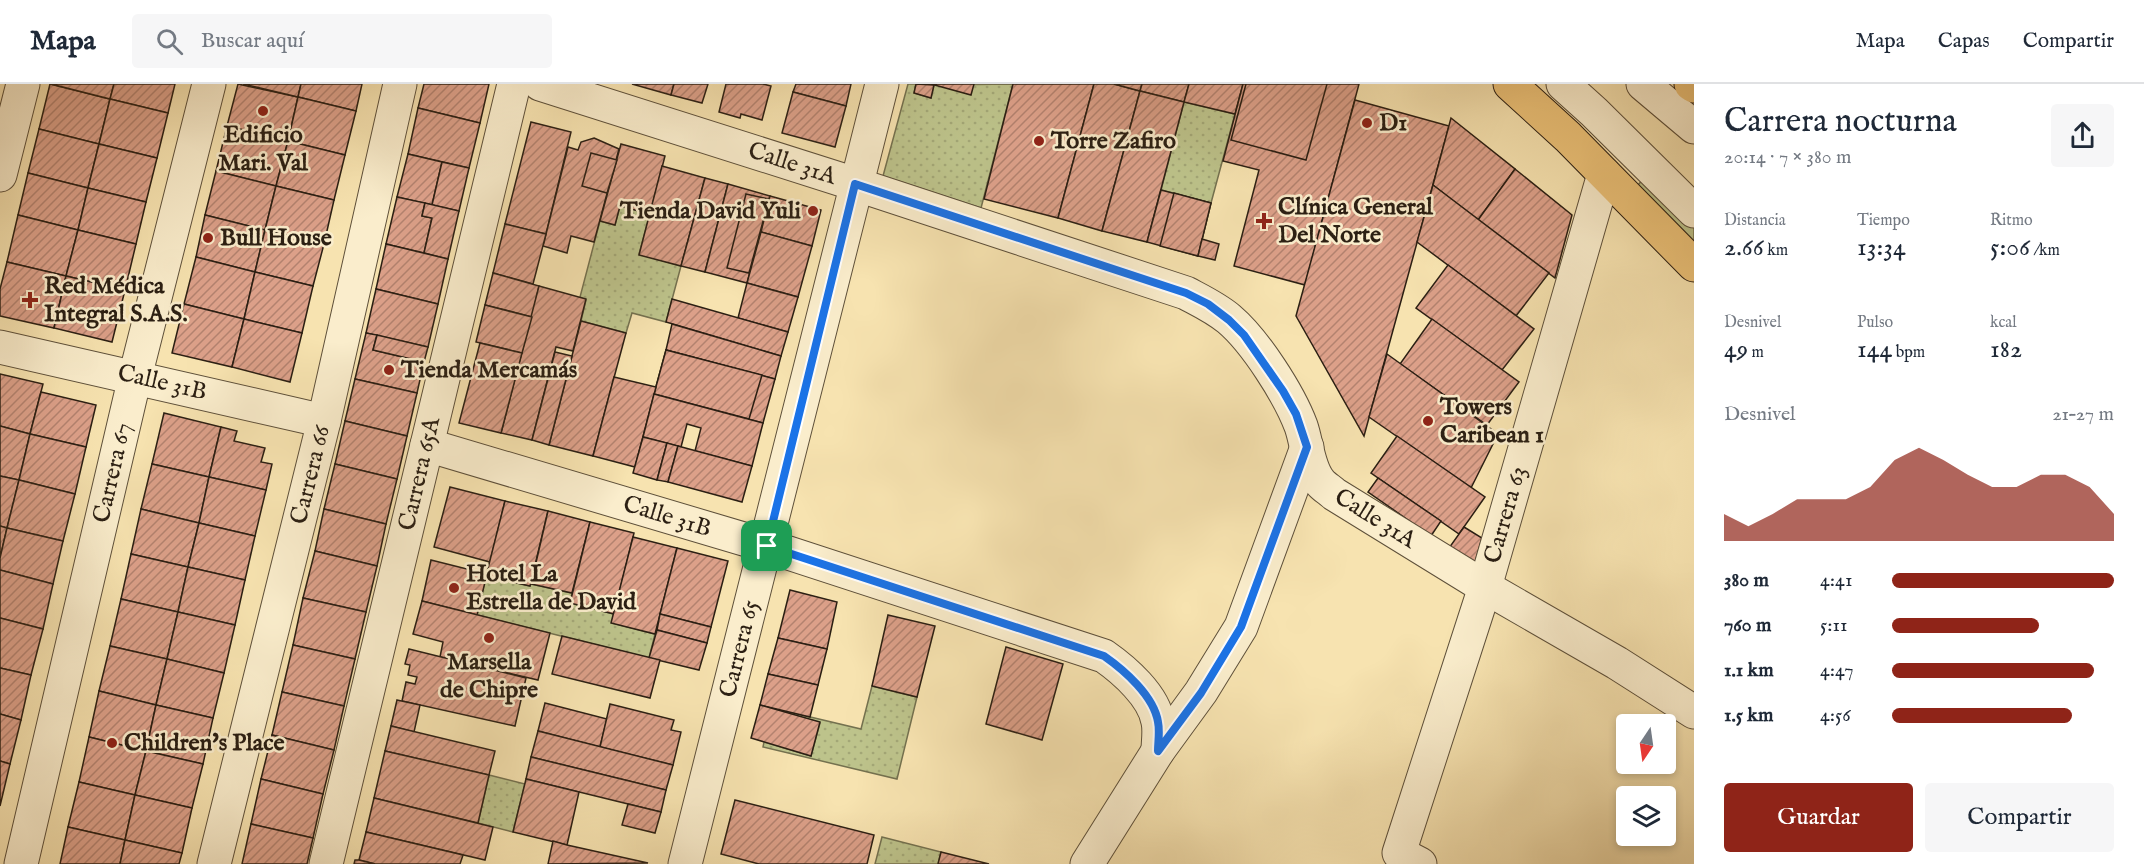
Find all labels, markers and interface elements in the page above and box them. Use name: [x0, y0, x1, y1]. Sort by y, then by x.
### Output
search box: [132, 14, 552, 68]
text: Mapa: [30, 24, 96, 59]
icon: search: [153, 25, 186, 58]
text: Buscar aquí: [201, 27, 304, 55]
text: Mapa: [1856, 28, 1905, 55]
text: Capas: [1938, 28, 1990, 55]
text: Compartir: [2023, 28, 2114, 55]
text: Carrera nocturna: [1724, 101, 1957, 143]
marker: Edificio Mari. Val: [256, 104, 270, 118]
button: share: [2051, 104, 2114, 167]
place label: D1: [1379, 108, 1407, 139]
marker: D1: [1360, 116, 1374, 130]
place label: Edificio Mari. Val: [218, 120, 308, 179]
place label: Torre Zafiro: [1050, 126, 1176, 157]
marker: Torre Zafiro: [1032, 134, 1046, 148]
street label: Calle 31A: [744, 135, 841, 193]
text: 20:14 · 7 × 380 m: [1724, 145, 1851, 170]
place label: Clínica General Del Norte: [1278, 192, 1433, 251]
place label: Tienda David Yuli: [619, 196, 802, 227]
marker: Tienda David Yuli: [806, 204, 820, 218]
text: Distancia: [1724, 211, 1786, 231]
text: Tiempo: [1857, 211, 1910, 231]
text: Ritmo: [1990, 211, 2033, 231]
marker: Clínica General Del Norte: [1255, 212, 1273, 230]
place label: Bull House: [220, 223, 332, 254]
marker: Bull House: [201, 231, 215, 245]
text: 2.66: [1724, 231, 1764, 264]
text: 13:34: [1857, 231, 1906, 264]
text: 5:06: [1990, 231, 2030, 264]
text: km: [1764, 241, 1788, 261]
text: /km: [2030, 241, 2060, 261]
place label: Red Médica Integral S.A.S.: [44, 271, 188, 330]
marker: Red Médica Integral S.A.S.: [21, 291, 39, 309]
text: Desnivel: [1724, 313, 1781, 333]
text: Pulso: [1857, 313, 1893, 333]
text: kcal: [1990, 313, 2017, 333]
text: 49: [1724, 333, 1748, 366]
text: 144: [1857, 333, 1892, 366]
text: 182: [1990, 333, 2022, 366]
text: m: [1748, 343, 1764, 363]
text: bpm: [1892, 343, 1925, 363]
place label: Tienda Mercamás: [400, 355, 578, 386]
street label: Calle 31B: [114, 358, 210, 408]
marker: Tienda Mercamás: [382, 363, 396, 377]
place label: Towers Caribean 1: [1439, 392, 1544, 451]
text: Desnivel: [1724, 402, 1796, 427]
text: 21–27 m: [2052, 402, 2114, 427]
street label: Carrera 65A: [392, 413, 448, 534]
marker: Towers Caribean 1: [1421, 414, 1435, 428]
street label: Carrera 67: [86, 420, 140, 526]
street label: Carrera 66: [284, 421, 338, 528]
street label: Carrera 63: [1477, 463, 1535, 567]
street label: Calle 31A: [1328, 482, 1422, 557]
street label: Calle 31B: [619, 489, 715, 545]
pin: [741, 520, 792, 571]
icon: arrive: [750, 529, 783, 562]
place label: Hotel La Estrella de David: [466, 559, 637, 618]
text: 380 m: [1724, 568, 1769, 593]
text: 4:41: [1820, 568, 1852, 593]
marker: Hotel La Estrella de David: [447, 581, 461, 595]
street label: Carrera 65: [713, 597, 767, 701]
text: 760 m: [1724, 613, 1771, 638]
text: 5:11: [1820, 613, 1847, 638]
marker: Marsella de Chipre: [482, 631, 496, 645]
place label: Marsella de Chipre: [440, 647, 538, 706]
text: 1.1 km: [1724, 658, 1774, 683]
text: 4:47: [1820, 658, 1854, 683]
text: 1.5 km: [1724, 703, 1774, 728]
text: 4:56: [1820, 703, 1851, 728]
north arrow: [1616, 714, 1676, 774]
map controls: [1616, 714, 1676, 846]
place label: Children's Place: [124, 728, 285, 759]
marker: Children's Place: [105, 736, 119, 750]
button: Guardar: [1724, 783, 1913, 852]
button: Compartir: [1925, 783, 2114, 852]
button: layers: [1616, 786, 1676, 846]

